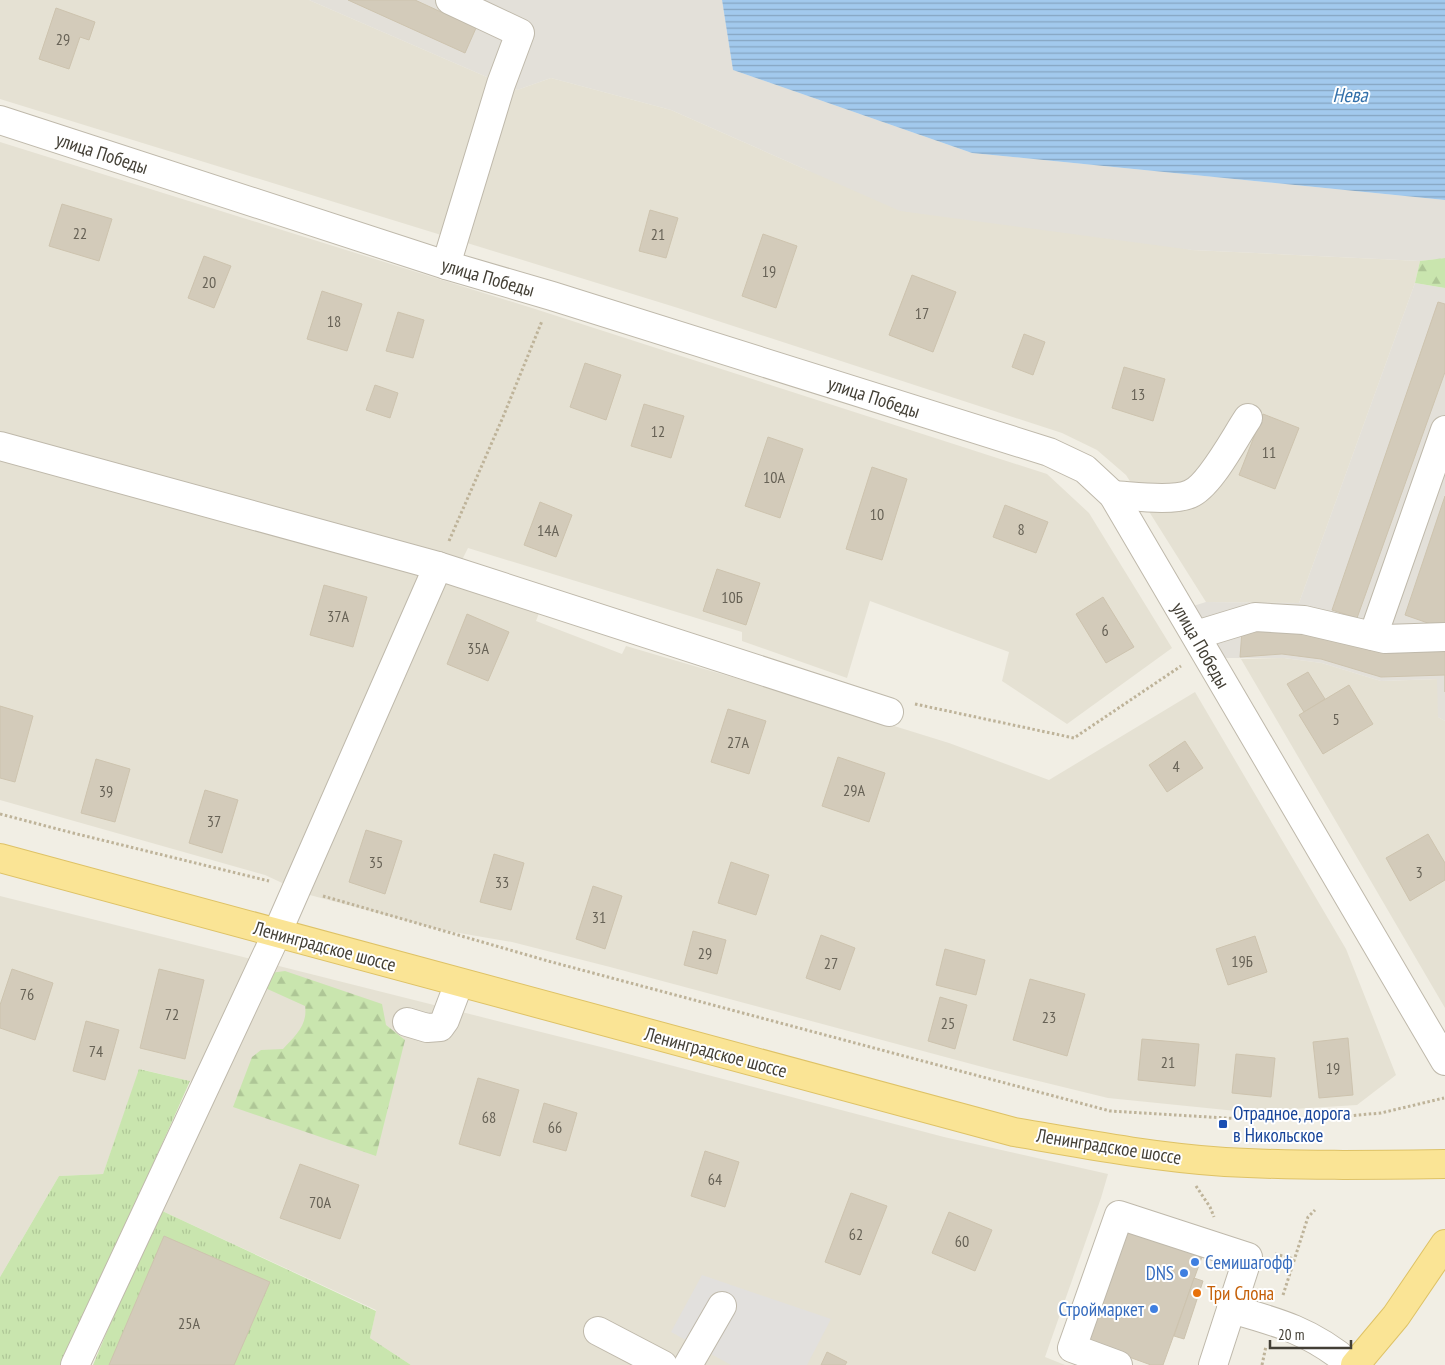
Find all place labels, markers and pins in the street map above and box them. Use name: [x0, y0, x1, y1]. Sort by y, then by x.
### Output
place label: Отрадное, дорога в Никольское: [1233, 1101, 1351, 1147]
marker: Отрадное, дорога в Никольское: [1217, 1118, 1229, 1130]
place label: Семишагофф: [1205, 1250, 1293, 1274]
marker: Семишагофф: [1189, 1256, 1201, 1268]
place label: DNS: [1146, 1261, 1174, 1285]
marker: DNS: [1178, 1267, 1190, 1279]
place label: Три Слона: [1207, 1281, 1274, 1305]
marker: Три Слона: [1191, 1287, 1203, 1299]
place label: Строймаркет: [1058, 1297, 1145, 1321]
marker: Строймаркет: [1148, 1303, 1160, 1315]

